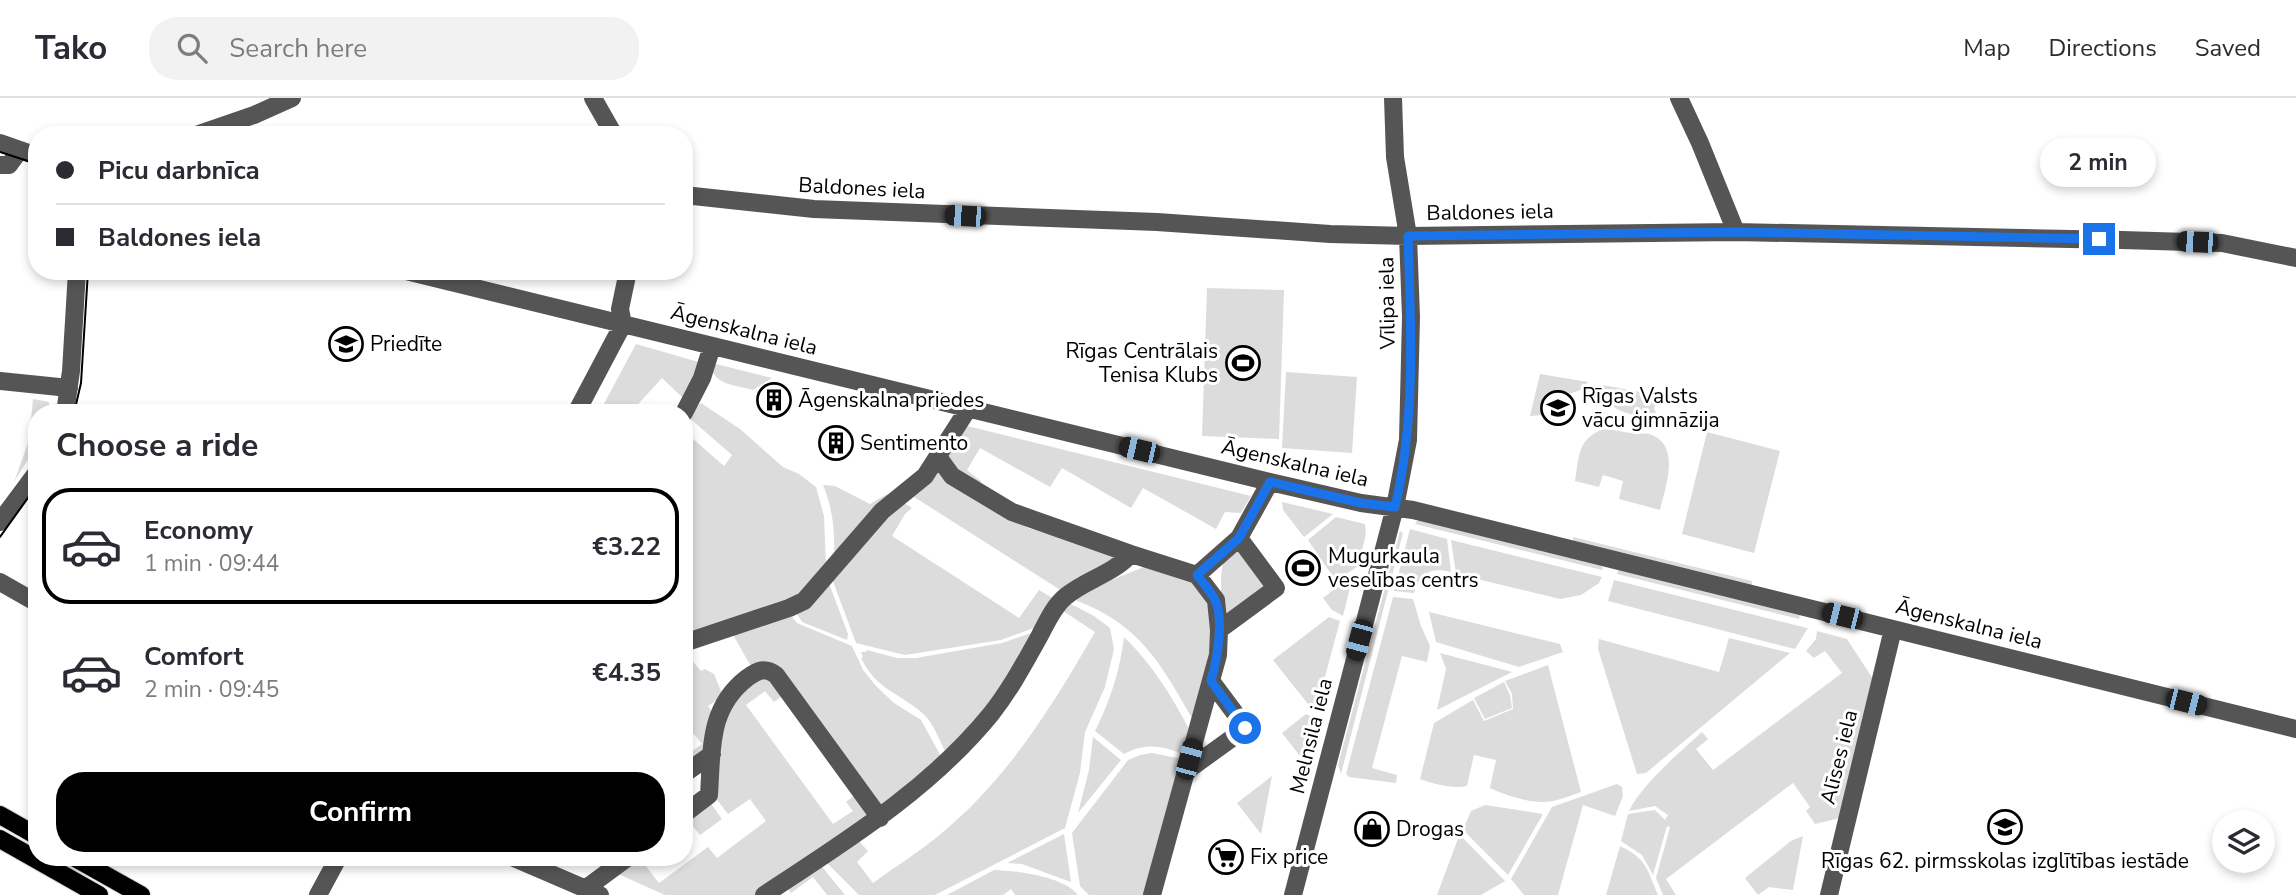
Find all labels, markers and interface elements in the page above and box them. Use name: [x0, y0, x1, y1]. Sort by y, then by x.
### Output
search box: [149, 17, 639, 80]
text: Tako: [35, 26, 107, 71]
icon: search: [173, 29, 211, 67]
text: Search here: [229, 31, 367, 66]
text: Map: [1963, 32, 2010, 64]
text: Directions: [2048, 32, 2157, 64]
text: Saved: [2195, 32, 2261, 64]
callout: 2 min: [2041, 138, 2157, 186]
text: 2 min: [2068, 147, 2128, 178]
text: Picu darbnīca: [98, 153, 260, 188]
street label: Baldones iela: [798, 171, 926, 205]
street label: Baldones iela: [1426, 197, 1554, 227]
car: [944, 204, 987, 228]
text: Baldones iela: [98, 220, 261, 255]
route end: [2083, 223, 2115, 255]
car: [2176, 231, 2219, 253]
street label: Vīlipa iela: [1372, 256, 1402, 351]
street label: Āgenskalna iela: [668, 298, 820, 362]
school or university icon: Priedīte: [327, 325, 365, 363]
place label: Priedīte: [370, 330, 442, 358]
place label: Rīgas Centrālais Tenisa Klubs: [1065, 337, 1218, 389]
sports icon: Rīgas Centrālais Tenisa Klubs: [1224, 344, 1262, 382]
building icon: Āgenskalna priedes: [755, 381, 793, 419]
place label: Rīgas Valsts vācu ģimnāzija: [1582, 382, 1720, 434]
place label: Āgenskalna priedes: [798, 386, 984, 414]
school or university icon: Rīgas Valsts vācu ģimnāzija: [1539, 389, 1577, 427]
text: Choose a ride: [56, 424, 258, 467]
building icon: Sentimento: [817, 424, 855, 462]
place label: Sentimento: [860, 429, 968, 457]
street label: Āgenskalna iela: [1219, 432, 1371, 494]
car: [1117, 435, 1162, 465]
text: Economy: [144, 513, 253, 548]
icon: car: [60, 515, 123, 578]
text: €3.22: [592, 529, 661, 564]
place label: Mugurkaula veselības centrs: [1328, 542, 1479, 594]
text: 1 min · 09:44: [144, 548, 279, 579]
sports icon: Mugurkaula veselības centrs: [1284, 549, 1322, 587]
street label: Āgenskalna iela: [1893, 592, 2045, 656]
car: [1820, 601, 1865, 631]
car: [1344, 617, 1375, 663]
text: Comfort: [144, 639, 244, 674]
icon: car: [60, 641, 123, 704]
text: €4.35: [592, 655, 661, 690]
text: 2 min · 09:45: [144, 674, 279, 705]
street label: Melnsila iela: [1283, 675, 1339, 797]
car: [2164, 687, 2209, 717]
street label: Alīses iela: [1814, 707, 1864, 807]
route start: [1229, 712, 1261, 744]
car: [1174, 736, 1205, 782]
button: Confirm: [56, 772, 665, 852]
school or university icon: Rīgas 62. pirmsskolas izglītības iestāde: [1986, 808, 2024, 846]
shop icon: Drogas: [1353, 810, 1391, 848]
map controls: [2212, 810, 2275, 873]
button: layers: [2212, 810, 2275, 873]
place label: Drogas: [1396, 815, 1464, 843]
supermarket icon: Fix price: [1207, 838, 1245, 876]
place label: Fix price: [1250, 843, 1328, 871]
place label: Rīgas 62. pirmsskolas izglītības iestāde: [1821, 847, 2189, 875]

